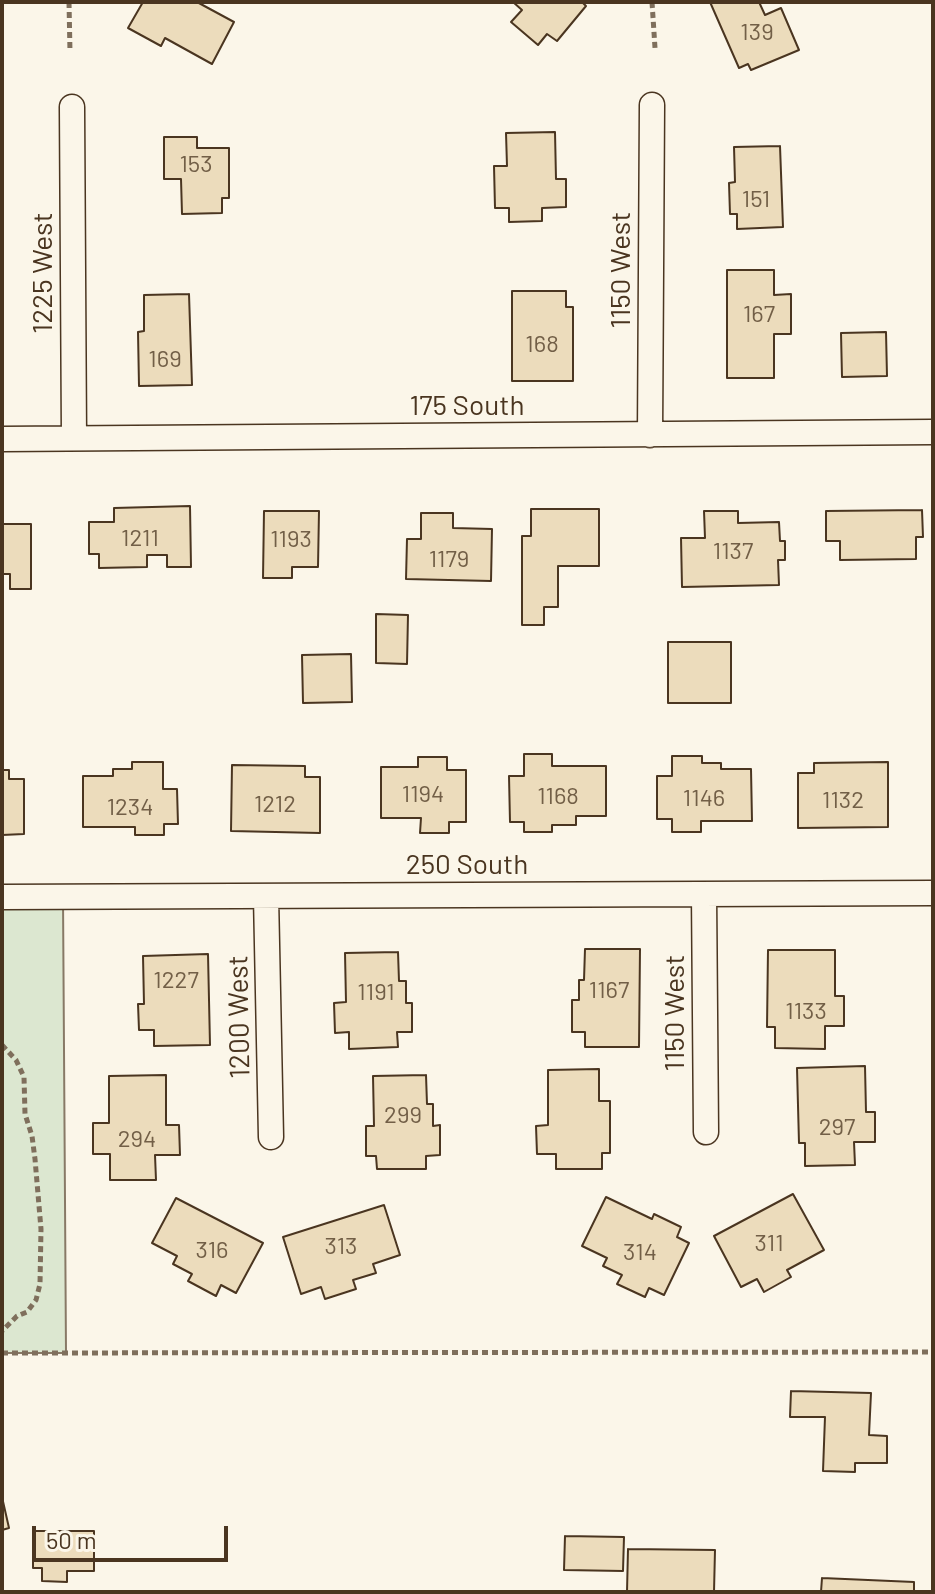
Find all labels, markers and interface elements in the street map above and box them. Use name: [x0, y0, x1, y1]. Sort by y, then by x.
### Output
house number: 139: [740, 18, 774, 46]
house number: 153: [179, 150, 213, 178]
house number: 151: [742, 185, 770, 213]
street label: 1150 West: [604, 211, 638, 329]
street label: 1225 West: [26, 212, 60, 334]
house number: 167: [743, 300, 775, 328]
house number: 168: [525, 330, 559, 358]
house number: 169: [148, 345, 182, 373]
street label: 175 South: [410, 389, 524, 423]
house number: 1211: [121, 524, 159, 552]
house number: 1193: [270, 525, 312, 553]
house number: 1137: [713, 537, 753, 565]
house number: 1179: [429, 545, 469, 573]
house number: 1194: [402, 780, 444, 808]
house number: 1168: [537, 782, 579, 810]
house number: 1146: [683, 784, 725, 812]
house number: 1132: [822, 786, 864, 814]
house number: 1212: [254, 790, 296, 818]
house number: 1234: [107, 793, 153, 821]
street label: 250 South: [406, 848, 528, 882]
street label: 1150 West: [658, 954, 692, 1072]
street label: 1200 West: [221, 955, 257, 1079]
house number: 1227: [153, 966, 199, 994]
house number: 1167: [589, 976, 629, 1004]
house number: 1191: [357, 978, 395, 1006]
house number: 1133: [785, 997, 827, 1025]
house number: 299: [384, 1101, 422, 1129]
house number: 297: [819, 1113, 855, 1141]
house number: 294: [118, 1125, 156, 1153]
house number: 311: [754, 1229, 784, 1257]
house number: 313: [325, 1232, 357, 1260]
house number: 316: [196, 1236, 228, 1264]
house number: 314: [623, 1238, 657, 1266]
scale bar: [36, 1510, 232, 1560]
text: 50 m: [46, 1525, 97, 1554]

